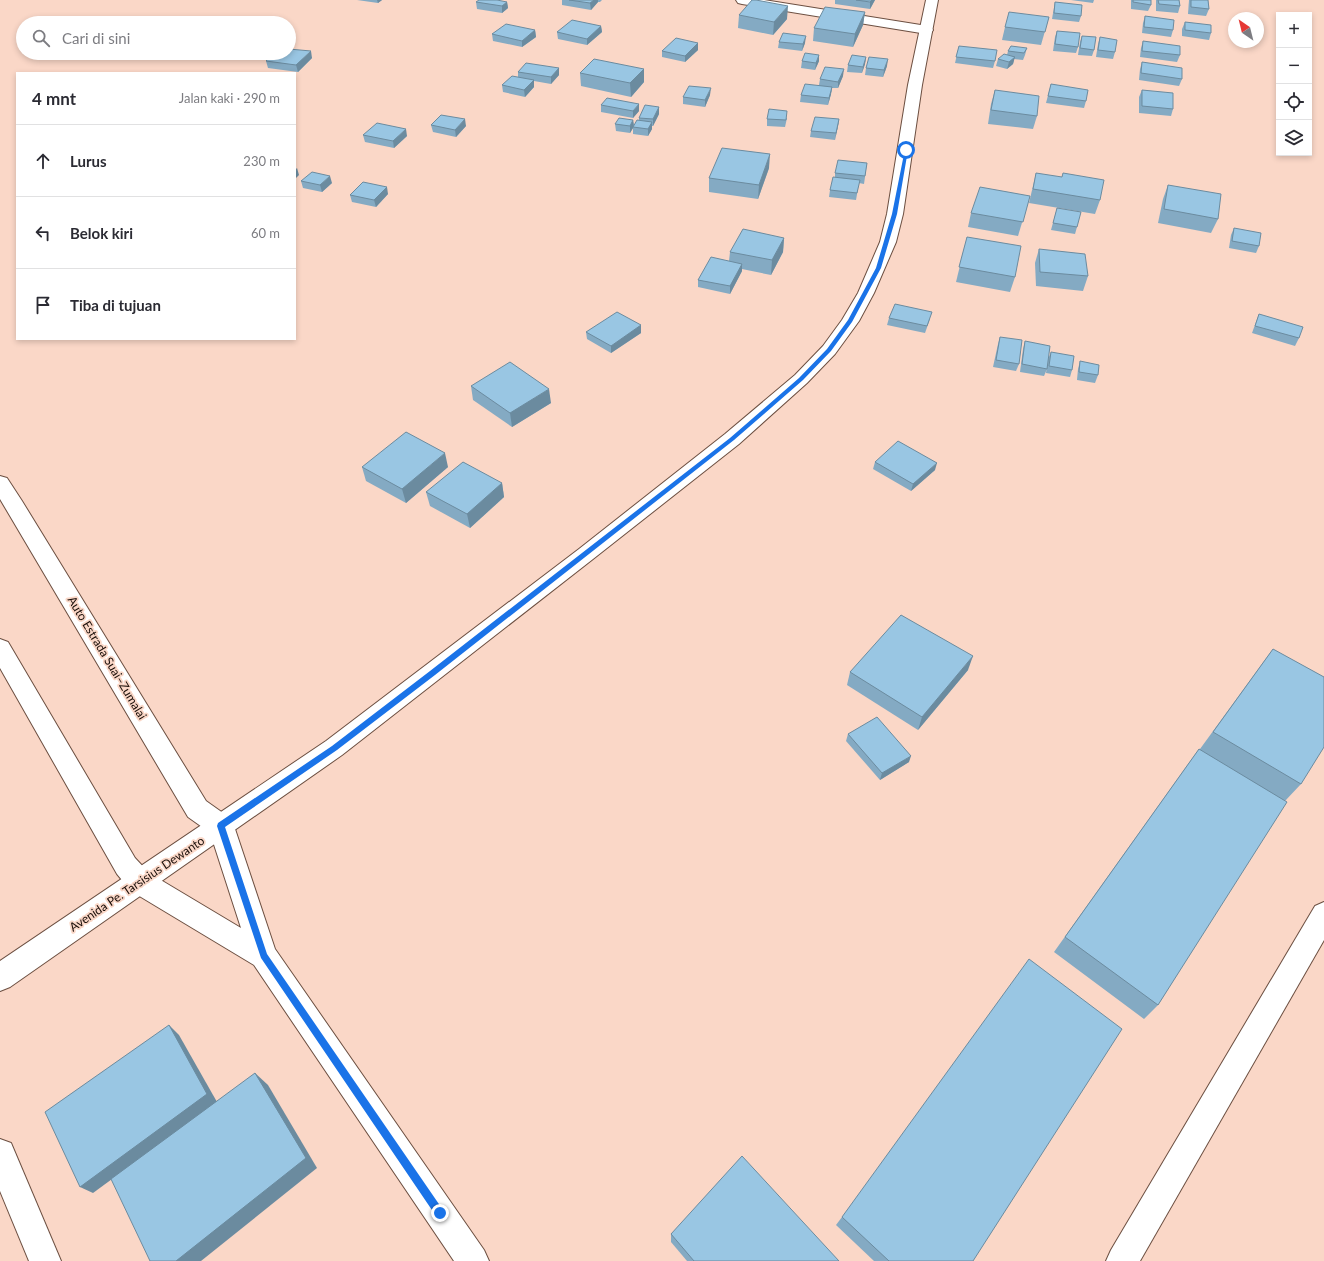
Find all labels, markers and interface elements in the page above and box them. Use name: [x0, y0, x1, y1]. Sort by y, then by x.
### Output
north arrow: [1228, 12, 1264, 48]
map controls: [1276, 12, 1312, 156]
button: +: [1276, 12, 1312, 48]
search box: [16, 16, 296, 60]
icon: search: [30, 27, 52, 49]
text: Cari di sini: [62, 29, 130, 47]
button: −: [1276, 48, 1312, 84]
button: locate: [1276, 84, 1312, 120]
text: 4 mnt: [32, 88, 76, 109]
text: Jalan kaki · 290 m: [179, 90, 280, 106]
button: layers: [1276, 120, 1312, 156]
route start: [897, 141, 915, 159]
icon: ahead: [32, 150, 54, 172]
text: Lurus: [70, 152, 107, 170]
text: 230 m: [243, 153, 280, 169]
icon: left: [32, 222, 54, 244]
text: Belok kiri: [70, 224, 133, 242]
text: 60 m: [251, 225, 280, 241]
icon: arrive: [32, 294, 54, 316]
text: Tiba di tujuan: [70, 296, 161, 314]
street label: Auto Estrada Suai–Zumalai: [65, 593, 150, 722]
street label: Avenida Pe. Tarsisius Dewanto: [66, 833, 207, 934]
route end: [431, 1204, 449, 1222]

